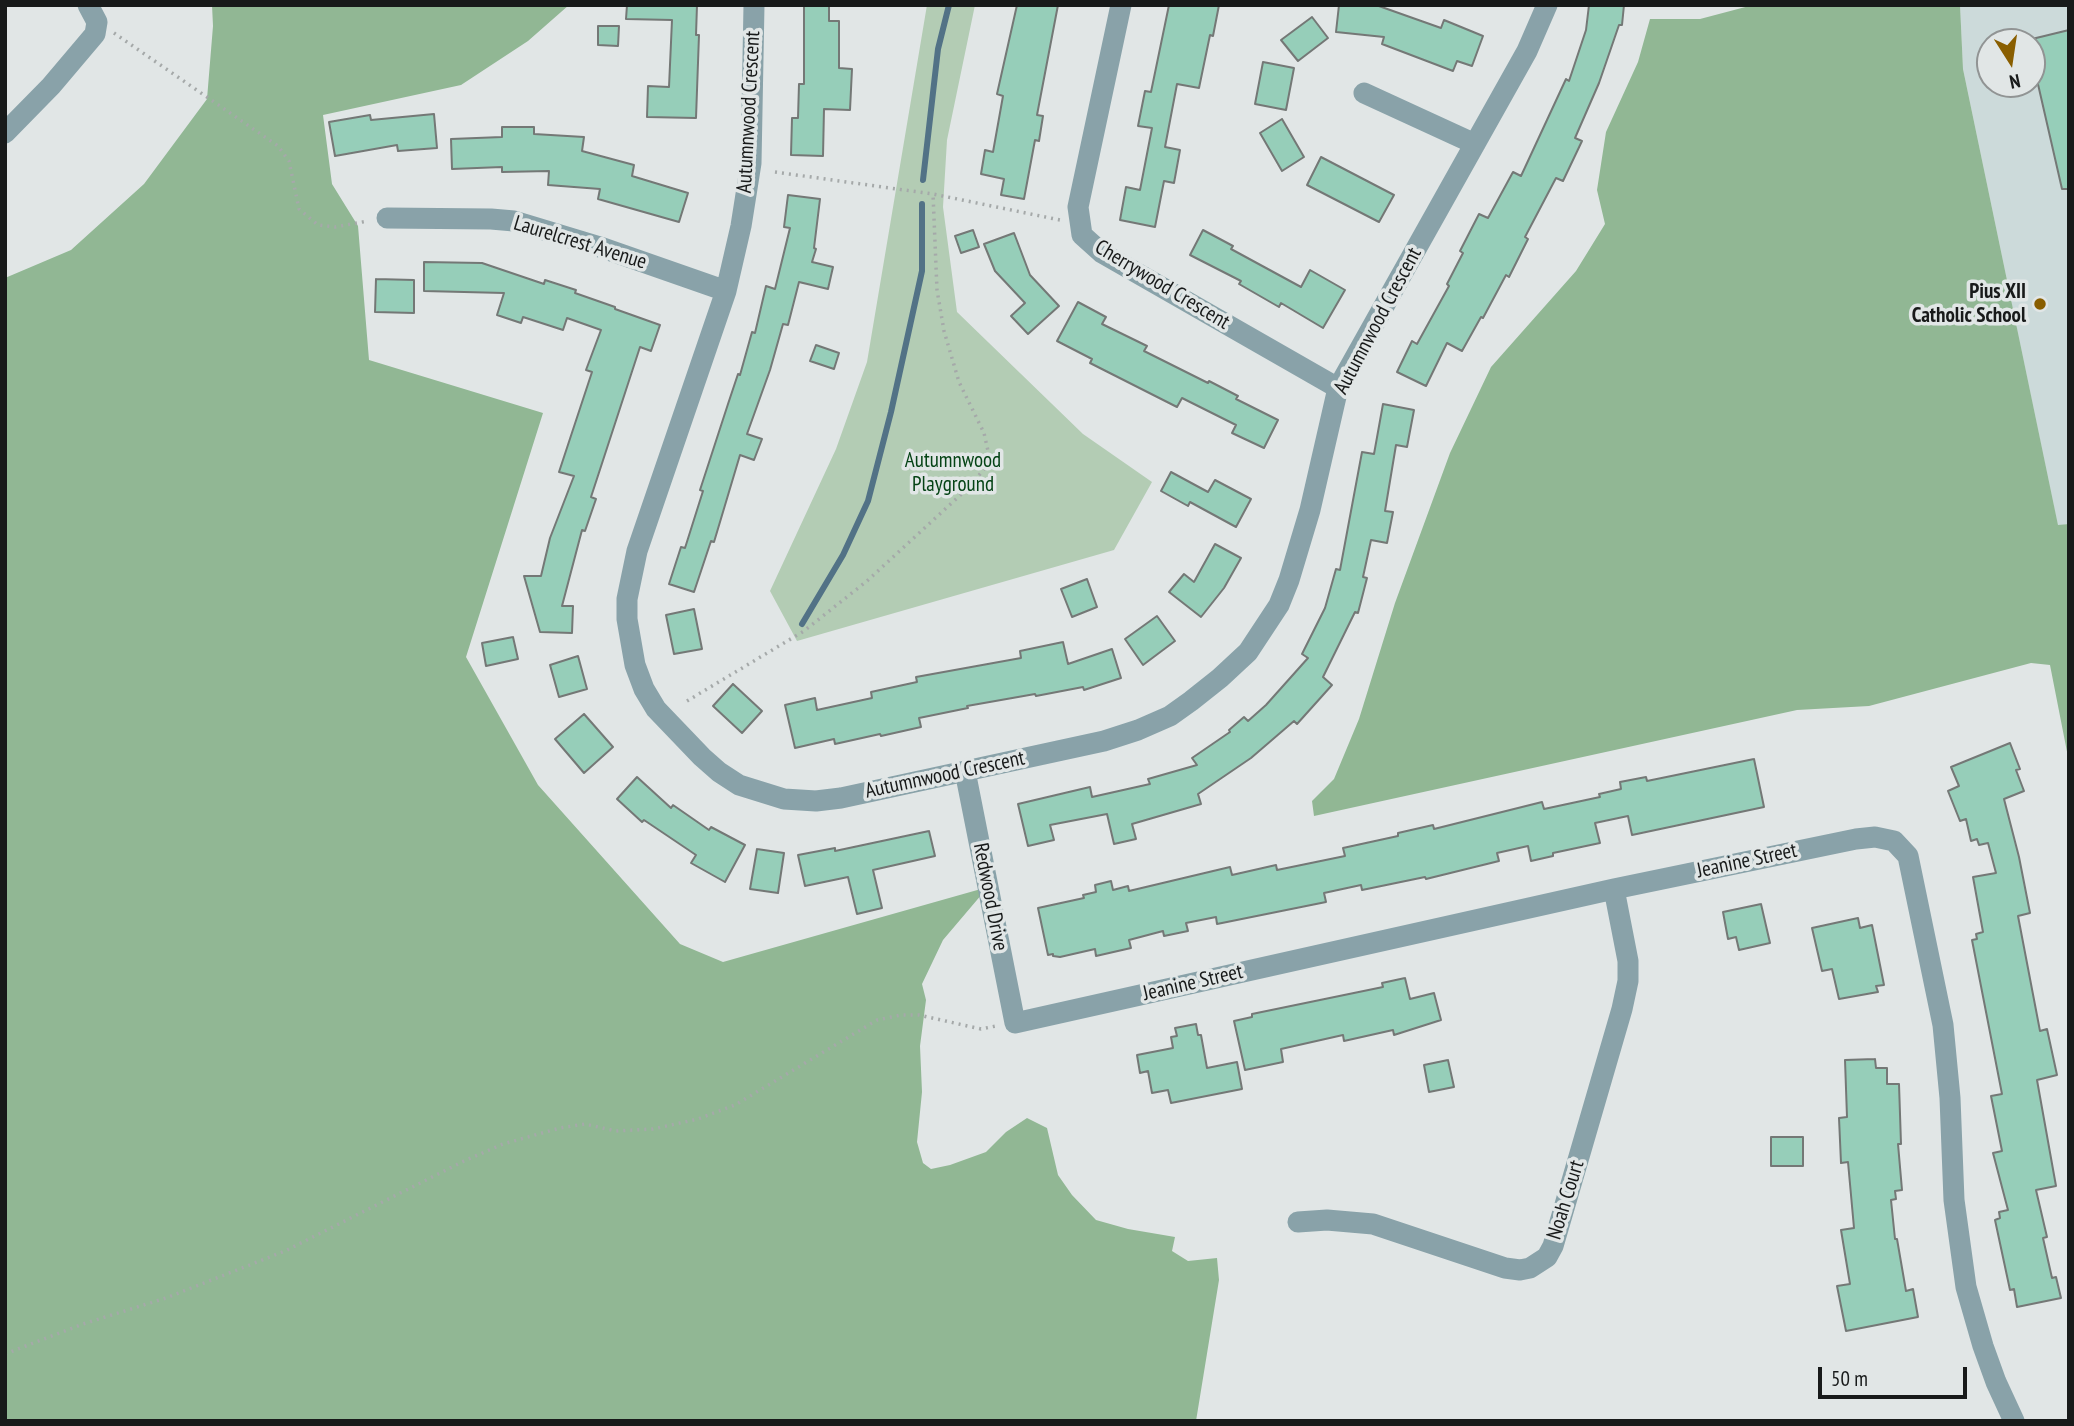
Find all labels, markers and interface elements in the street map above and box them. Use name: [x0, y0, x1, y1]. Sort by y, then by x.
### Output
north arrow: [1976, 28, 2046, 98]
street label: Autumnwood Crescent: [732, 30, 766, 194]
text: N: [2007, 69, 2022, 94]
street label: Laurelcrest Avenue: [511, 211, 649, 275]
street label: Cherrywood Crescent: [1090, 235, 1234, 335]
street label: Autumnwood Crescent: [1329, 243, 1427, 399]
place label: Pius XII Catholic School: [1912, 279, 2026, 329]
marker: Pius XII Catholic School: [2032, 296, 2048, 312]
park label: Autumnwood Playground: [905, 448, 1001, 498]
street label: Autumnwood Crescent: [863, 746, 1027, 804]
street label: Jeanine Street: [1695, 838, 1799, 884]
street label: Redwood Drive: [967, 841, 1013, 953]
street label: Jeanine Street: [1141, 959, 1245, 1007]
street label: Noah Court: [1542, 1157, 1590, 1243]
scale bar: [1822, 1352, 1971, 1396]
text: 50 m: [1831, 1365, 1868, 1392]

